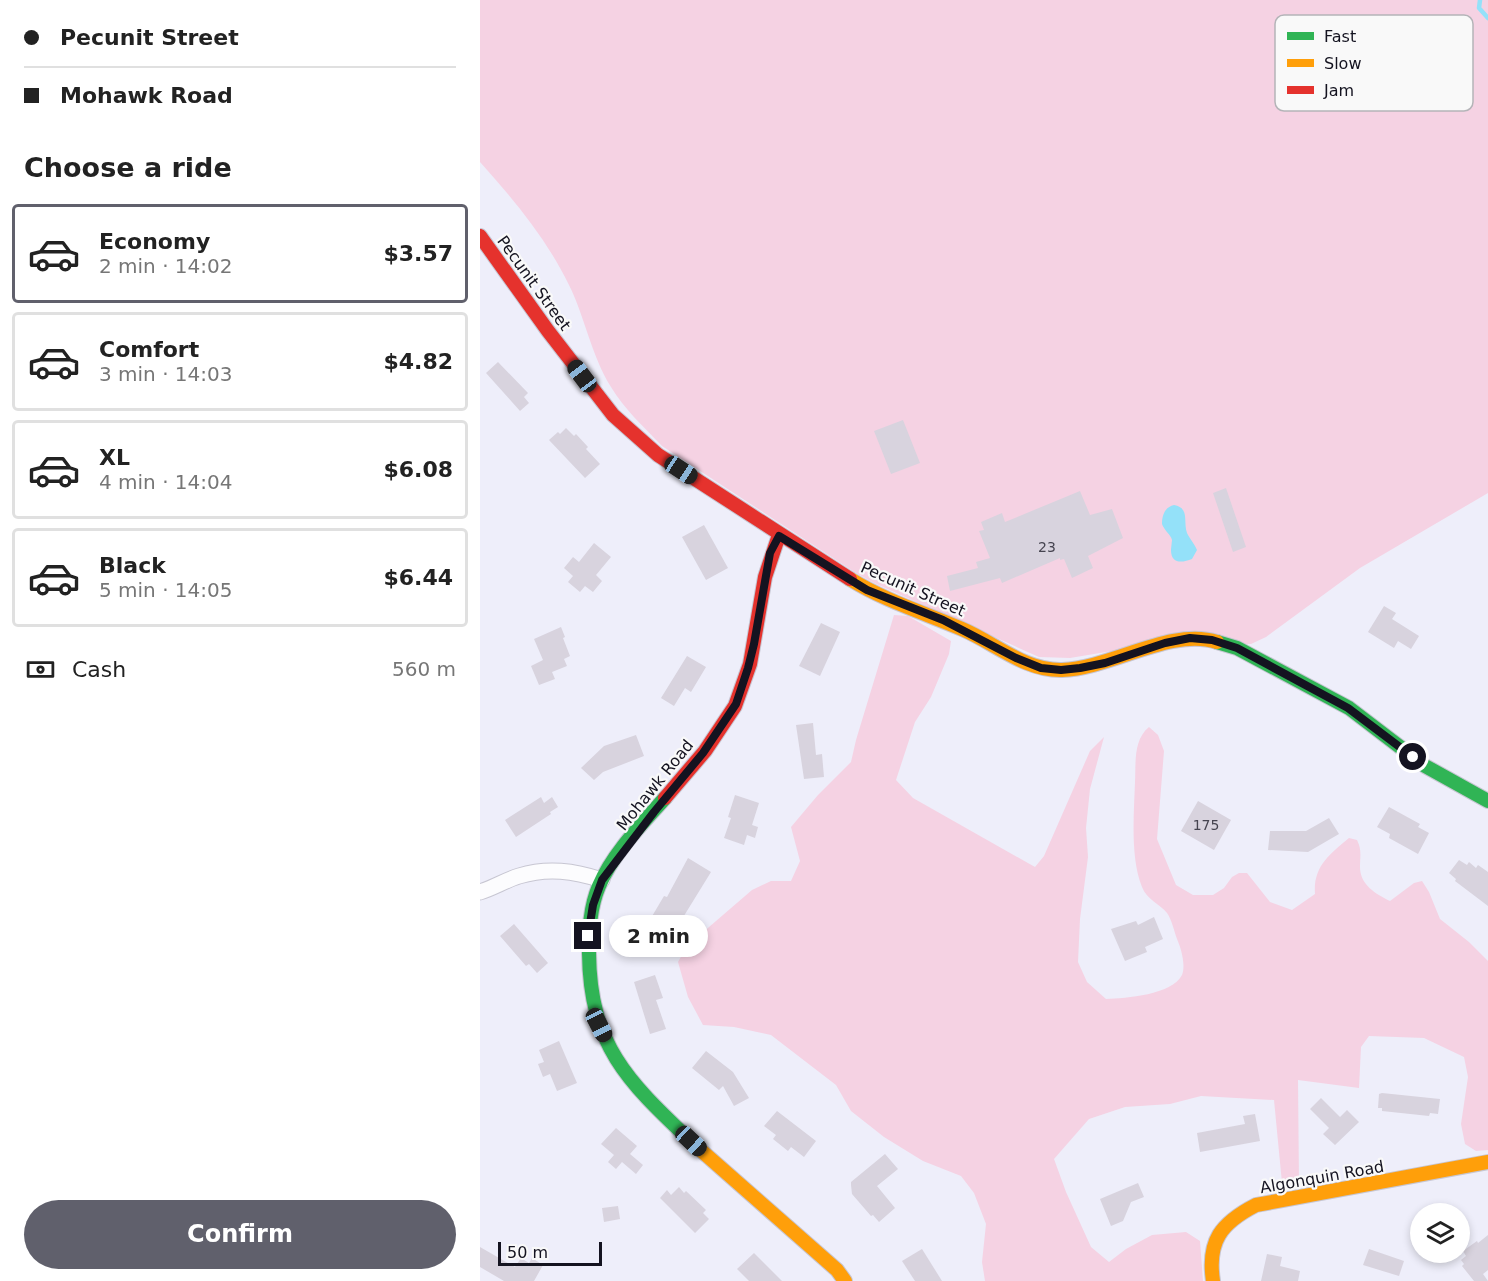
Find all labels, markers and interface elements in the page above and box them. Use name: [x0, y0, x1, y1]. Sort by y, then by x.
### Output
legend: [1275, 15, 1473, 111]
text: Pecunit Street: [60, 25, 239, 50]
text: Fast: [1324, 27, 1356, 46]
text: Slow: [1324, 54, 1361, 73]
text: Jam: [1323, 81, 1354, 100]
text: Mohawk Road: [60, 83, 233, 108]
text: Choose a ride: [24, 152, 232, 183]
icon: car: [27, 227, 81, 281]
text: Economy: [99, 229, 210, 254]
street label: Pecunit Street: [493, 232, 575, 334]
text: $3.57: [383, 241, 453, 266]
text: 2 min · 14:02: [99, 254, 233, 278]
icon: car: [27, 335, 81, 389]
text: Comfort: [99, 337, 199, 362]
text: $4.82: [383, 349, 453, 374]
car: [564, 356, 600, 396]
text: 3 min · 14:03: [99, 362, 233, 386]
icon: car: [27, 443, 81, 497]
text: XL: [99, 445, 130, 470]
car: [661, 453, 701, 487]
text: $6.08: [383, 457, 453, 482]
text: 4 min · 14:04: [99, 470, 233, 494]
house number: 23: [1038, 539, 1056, 555]
icon: car: [27, 551, 81, 605]
text: Black: [99, 553, 166, 578]
street label: Pecunit Street: [858, 557, 968, 621]
text: $6.44: [383, 565, 453, 590]
text: 5 min · 14:05: [99, 578, 233, 602]
icon: cash: [24, 653, 57, 686]
text: Cash: [72, 657, 126, 682]
text: 560 m: [392, 657, 456, 681]
street label: Mohawk Road: [613, 736, 697, 834]
route start: [1399, 743, 1426, 770]
house number: 175: [1193, 817, 1219, 833]
callout: 2 min: [609, 915, 708, 957]
route end: [574, 922, 601, 949]
text: 2 min: [627, 924, 690, 948]
car: [583, 1005, 615, 1045]
car: [672, 1122, 710, 1160]
street label: Algonquin Road: [1259, 1157, 1385, 1197]
button: Confirm: [24, 1200, 456, 1269]
map controls: [1410, 1203, 1470, 1263]
button: layers: [1410, 1203, 1470, 1263]
scale bar: [498, 1239, 602, 1266]
text: 50 m: [507, 1243, 548, 1262]

